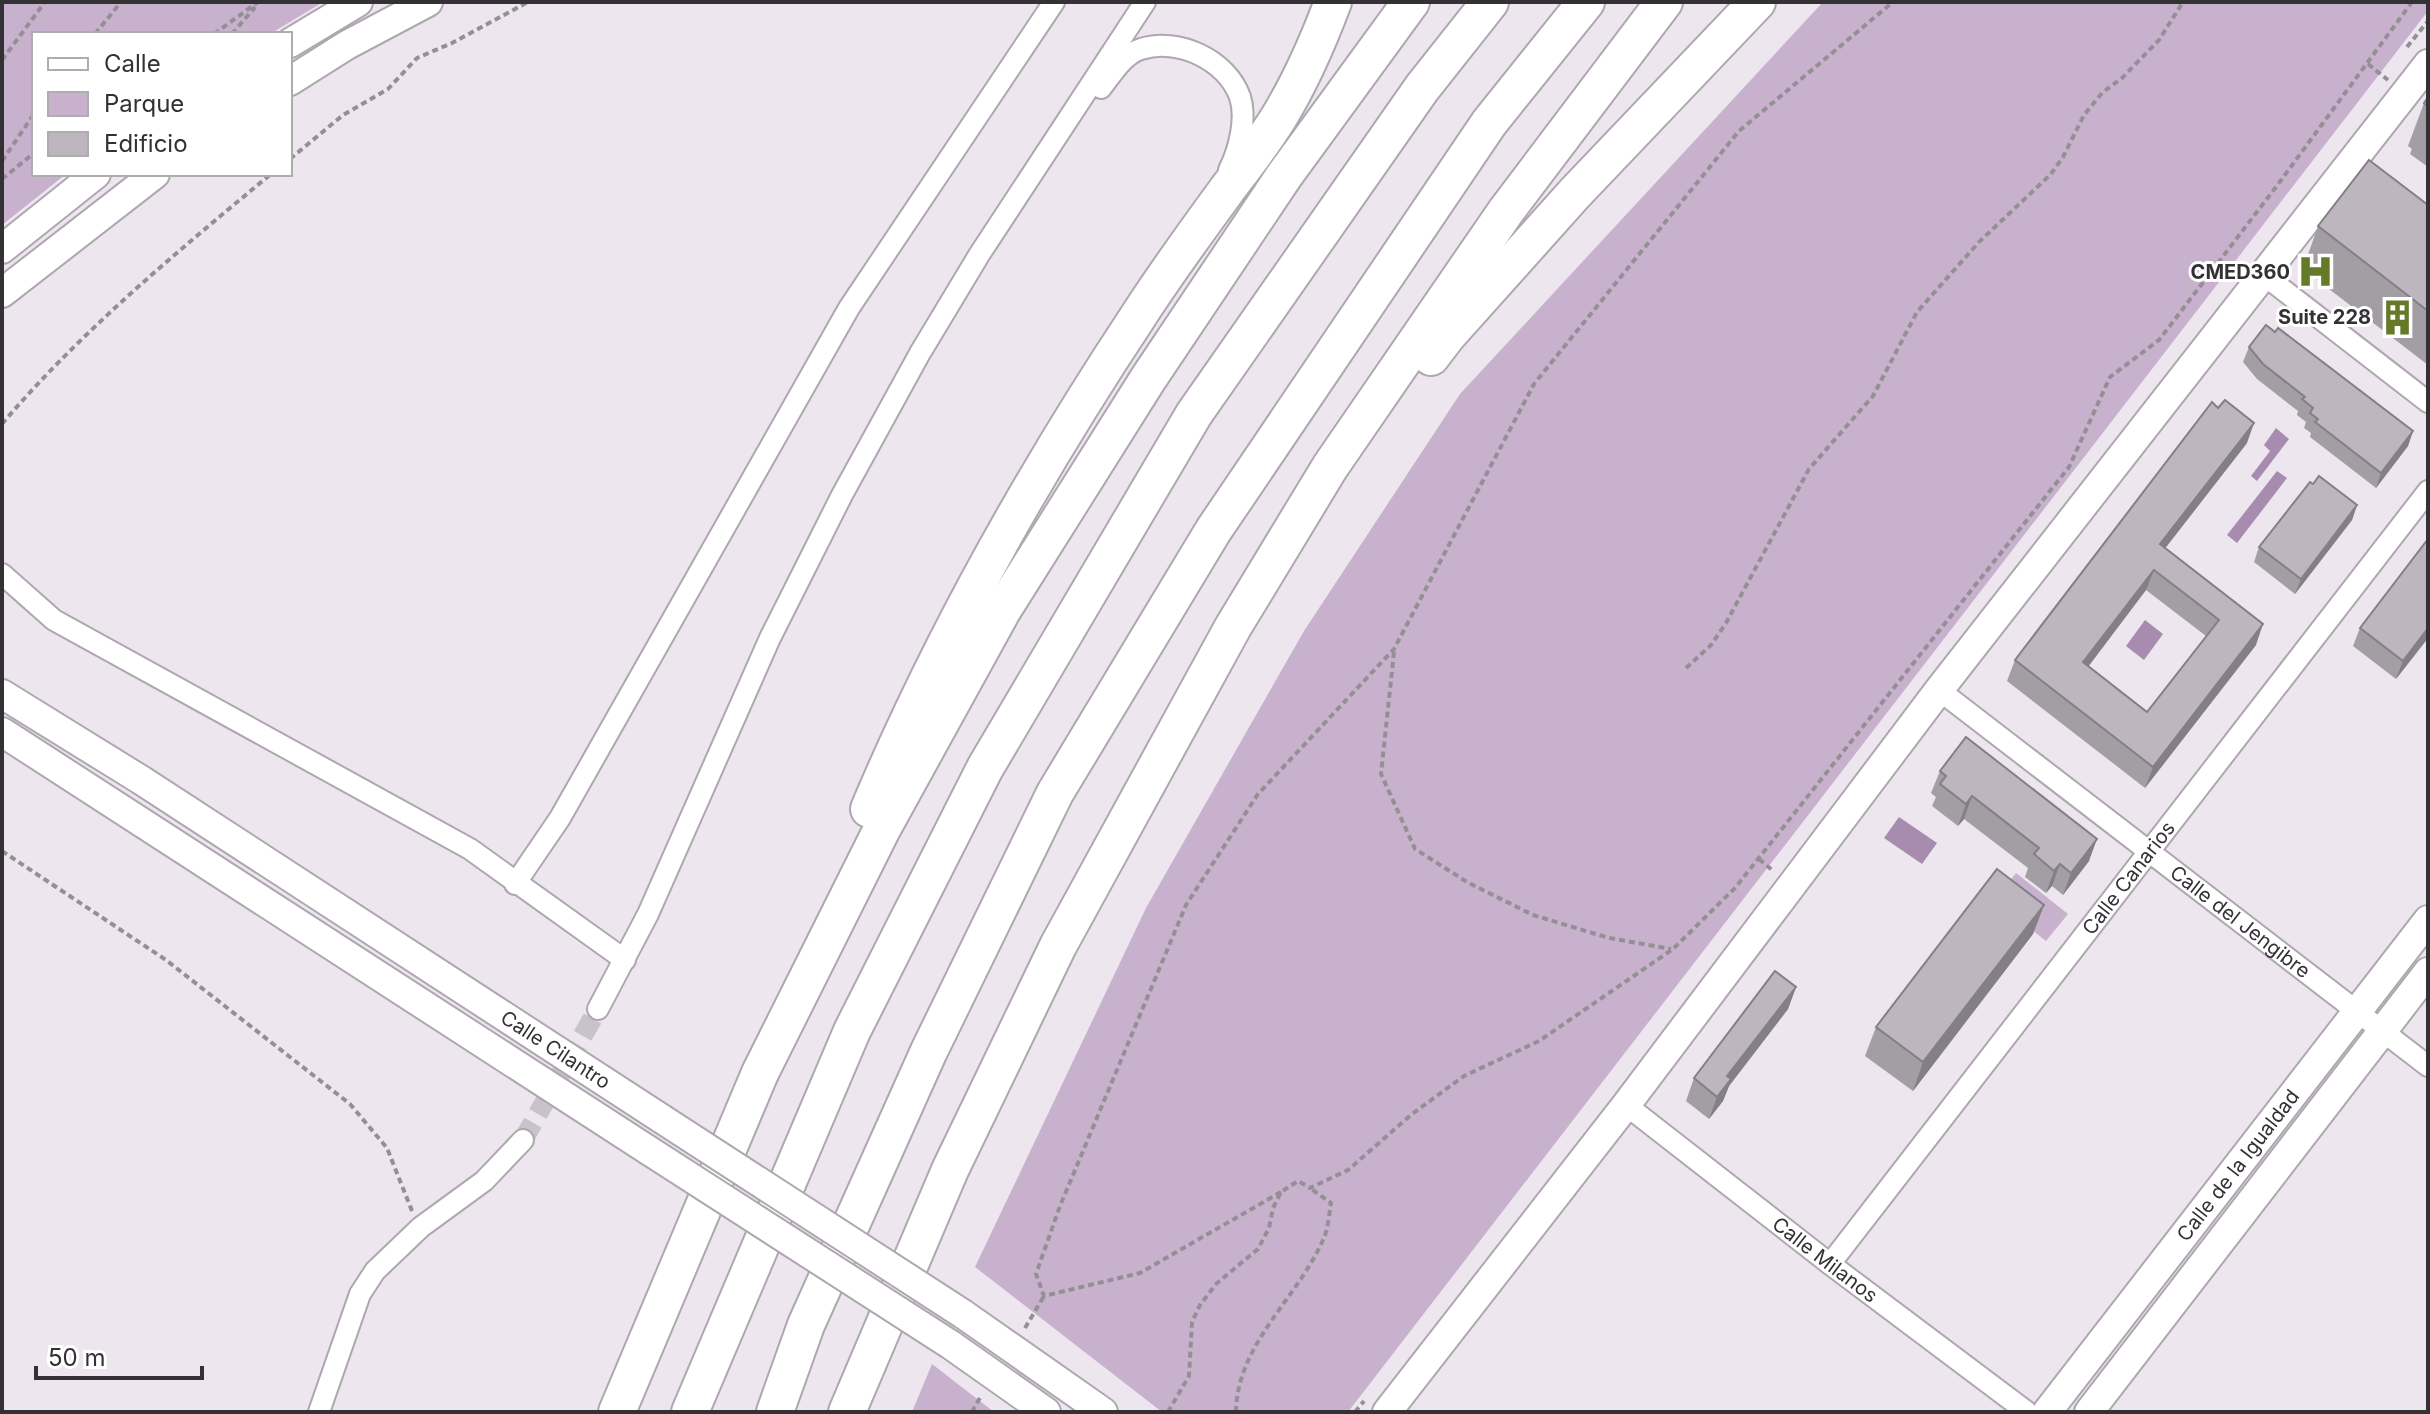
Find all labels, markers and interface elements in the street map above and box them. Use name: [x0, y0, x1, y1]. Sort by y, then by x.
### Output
legend: [32, 32, 292, 176]
text: Calle: [104, 49, 161, 78]
text: Parque: [104, 89, 184, 118]
text: Edificio: [104, 129, 188, 158]
hospital icon: CMED360: [2297, 253, 2335, 291]
place label: CMED360: [2191, 260, 2290, 284]
building icon: Suite 228: [2378, 298, 2416, 336]
place label: Suite 228: [2278, 305, 2371, 329]
street label: Calle Canarios: [2077, 817, 2180, 940]
street label: Calle del Jengibre: [2165, 860, 2315, 983]
street label: Calle Cilantro: [496, 1005, 615, 1094]
street label: Calle de la Igualdad: [2172, 1085, 2304, 1246]
street label: Calle Milanos: [1768, 1212, 1882, 1308]
scale bar: [36, 1330, 202, 1380]
text: 50 m: [48, 1343, 106, 1372]

